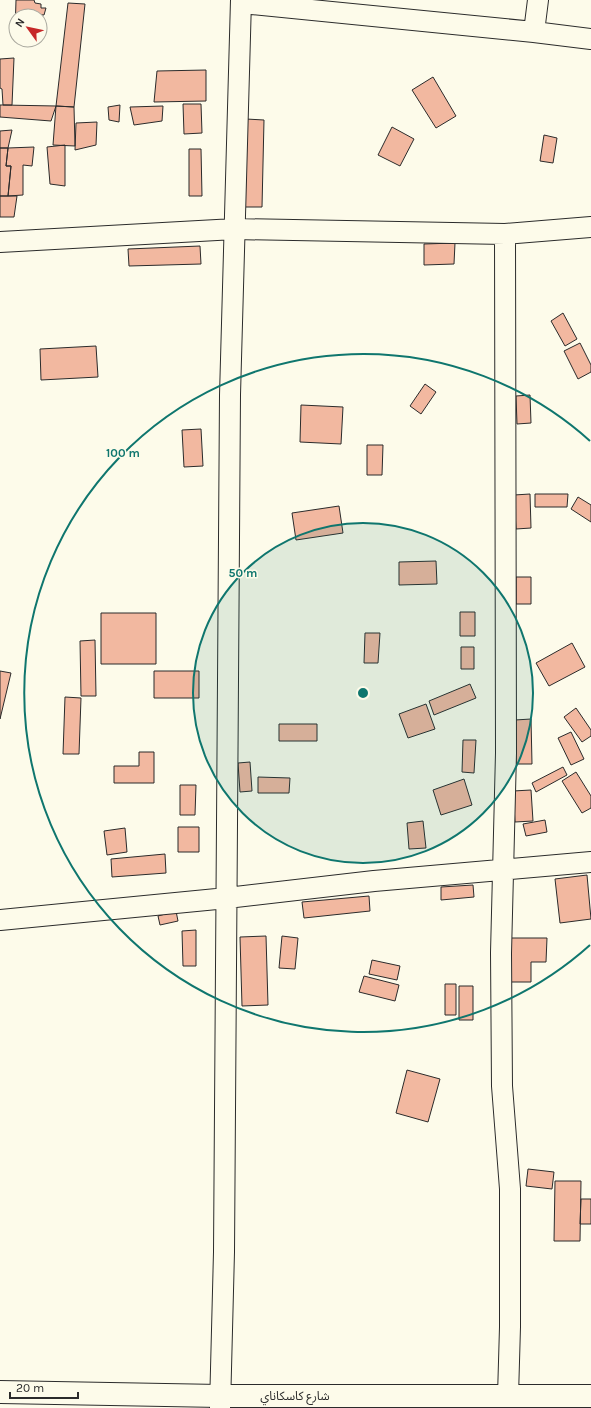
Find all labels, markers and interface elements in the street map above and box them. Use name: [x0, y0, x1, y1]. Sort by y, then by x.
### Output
north arrow: [8, 8, 48, 48]
text: N: [12, 16, 28, 30]
text: 100 m: [106, 446, 140, 460]
text: 50 m: [229, 566, 258, 580]
centre of rings: [356, 686, 370, 700]
scale bar: [10, 1374, 78, 1400]
text: 20 m: [16, 1381, 44, 1395]
street label: شارع كاسكاناي: [260, 1389, 330, 1406]

